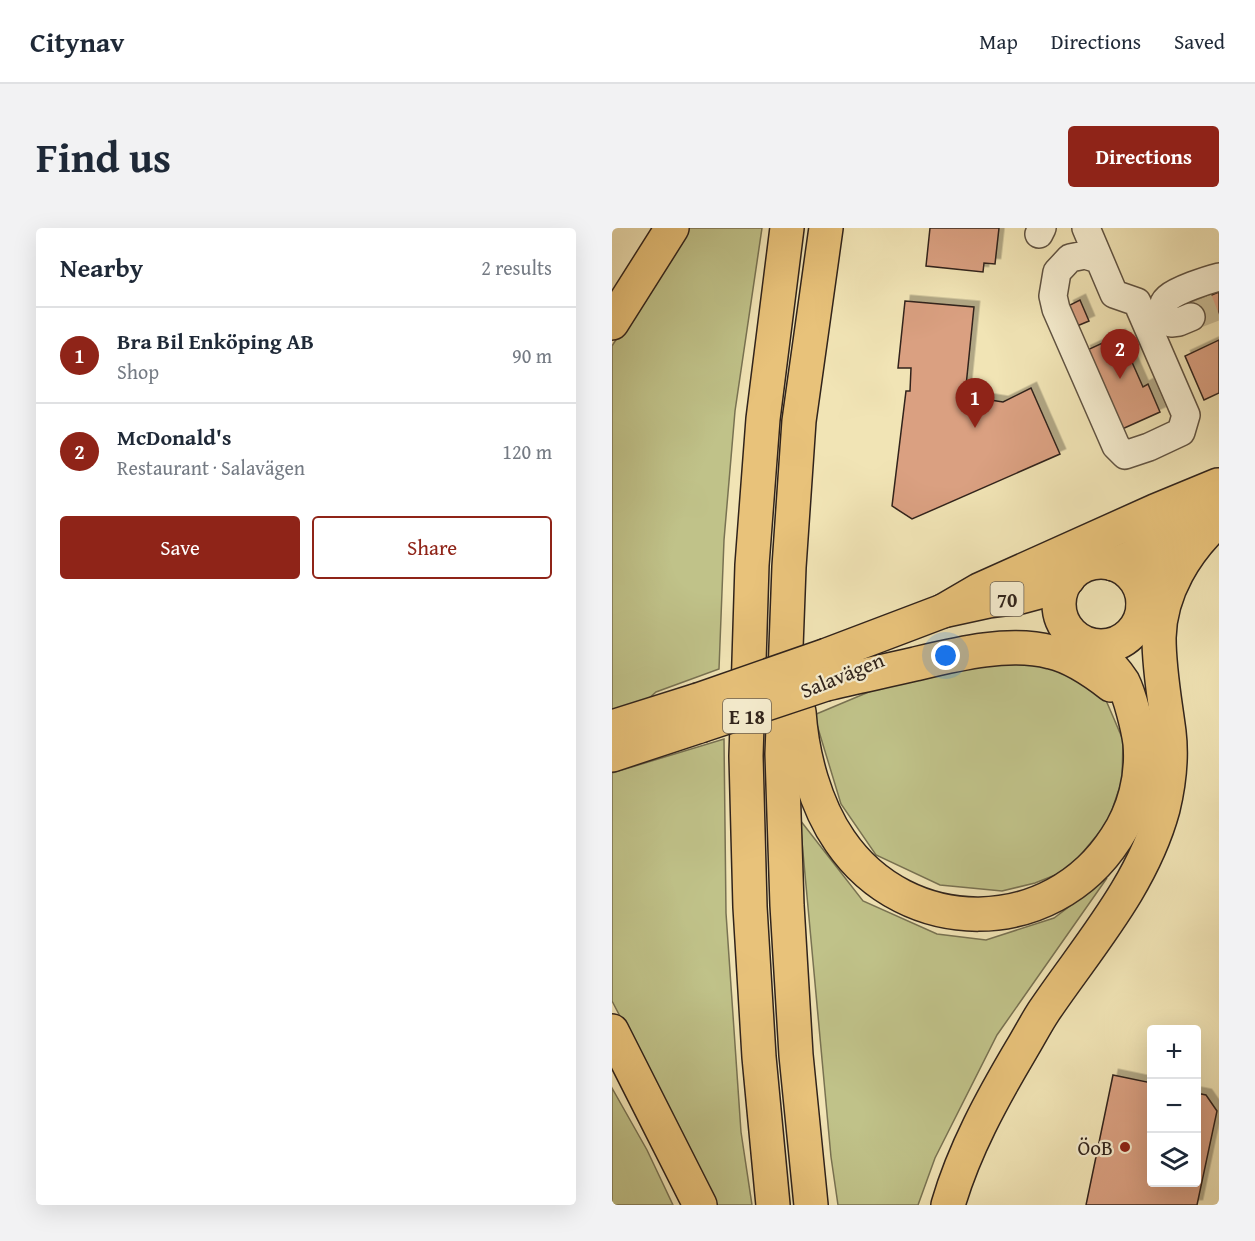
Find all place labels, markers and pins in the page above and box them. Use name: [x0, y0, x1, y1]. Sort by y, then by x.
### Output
pin: 2: [1100, 330, 1140, 379]
pin: 1: [956, 378, 994, 428]
place label: ÖoB: [1078, 1132, 1113, 1163]
marker: ÖoB: [1118, 1140, 1132, 1154]

